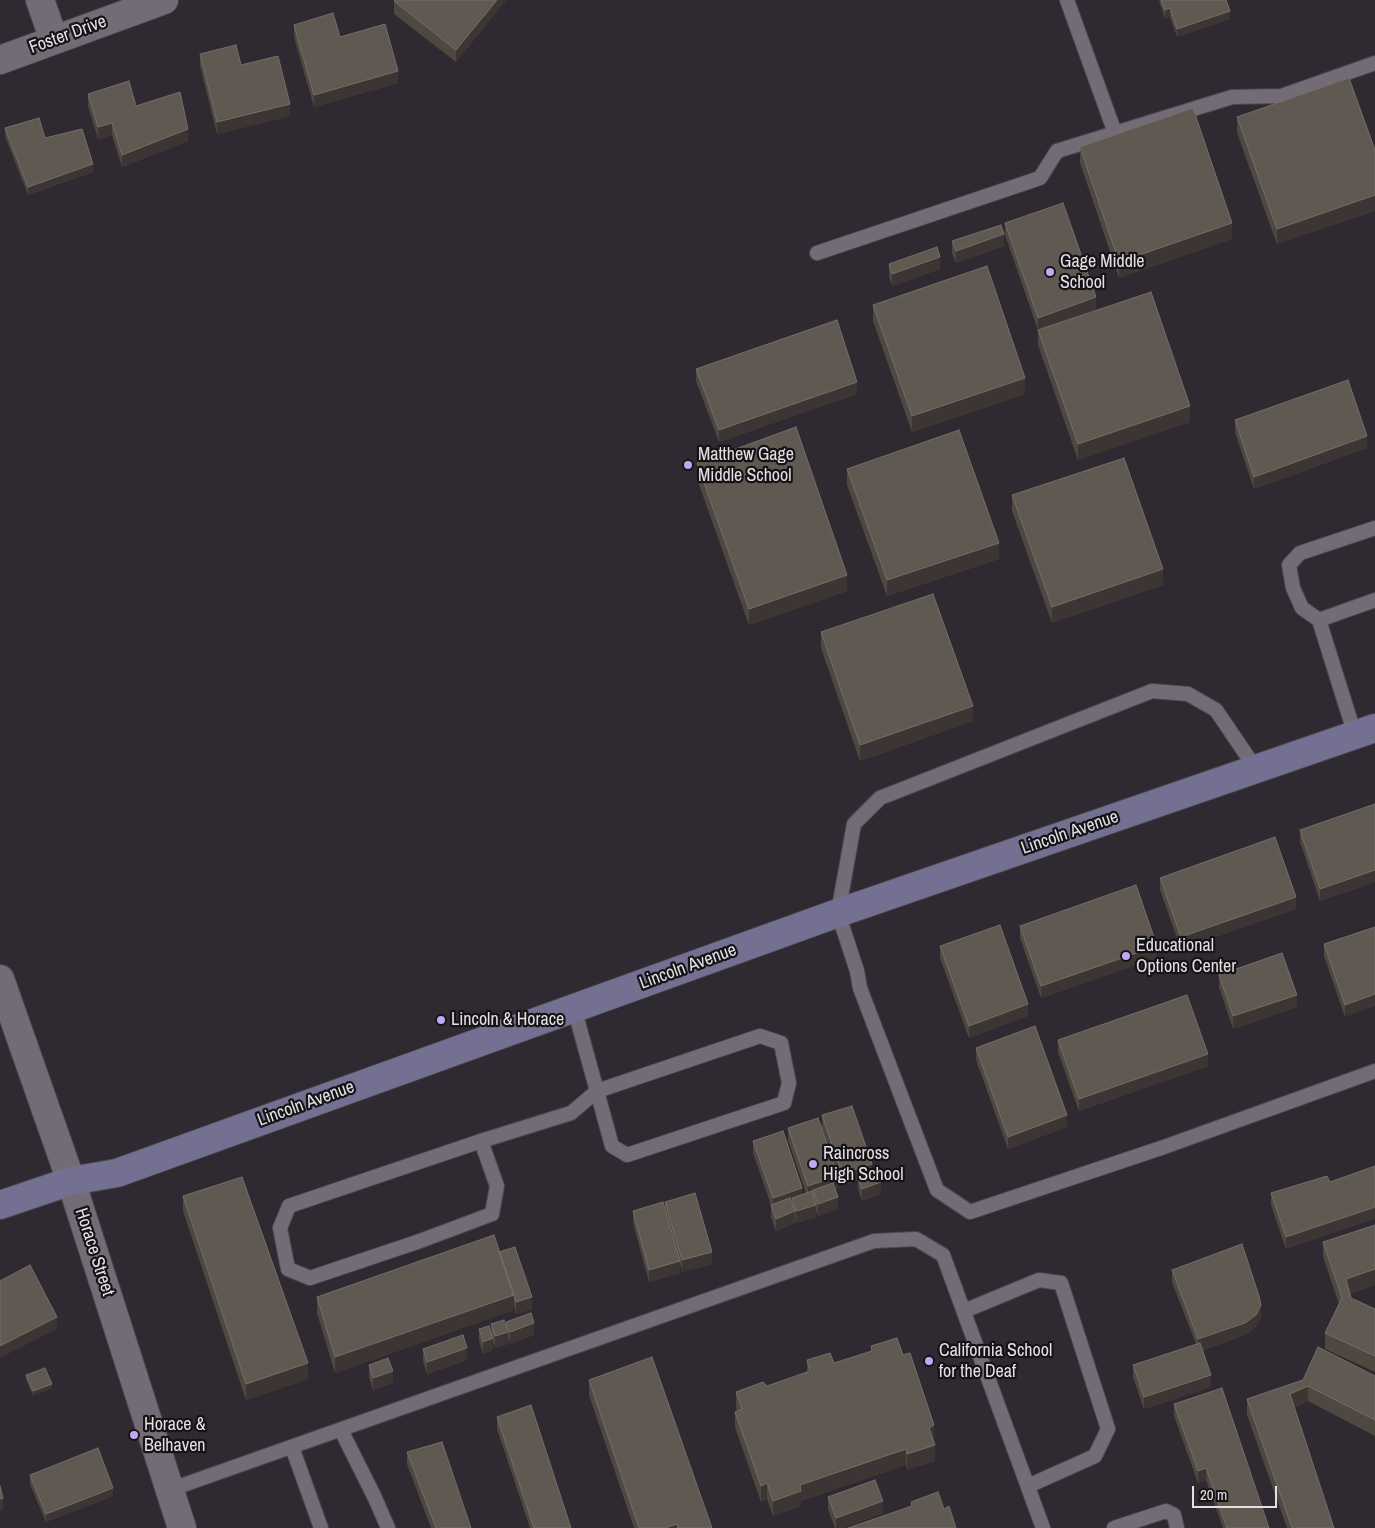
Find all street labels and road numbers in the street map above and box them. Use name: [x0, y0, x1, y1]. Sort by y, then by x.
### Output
street label: Foster Drive: [26, 11, 110, 59]
street label: Lincoln Avenue: [1018, 806, 1122, 860]
street label: Lincoln Avenue: [637, 939, 739, 995]
street label: Lincoln Avenue: [255, 1076, 357, 1132]
street label: Horace Street: [70, 1205, 118, 1299]

